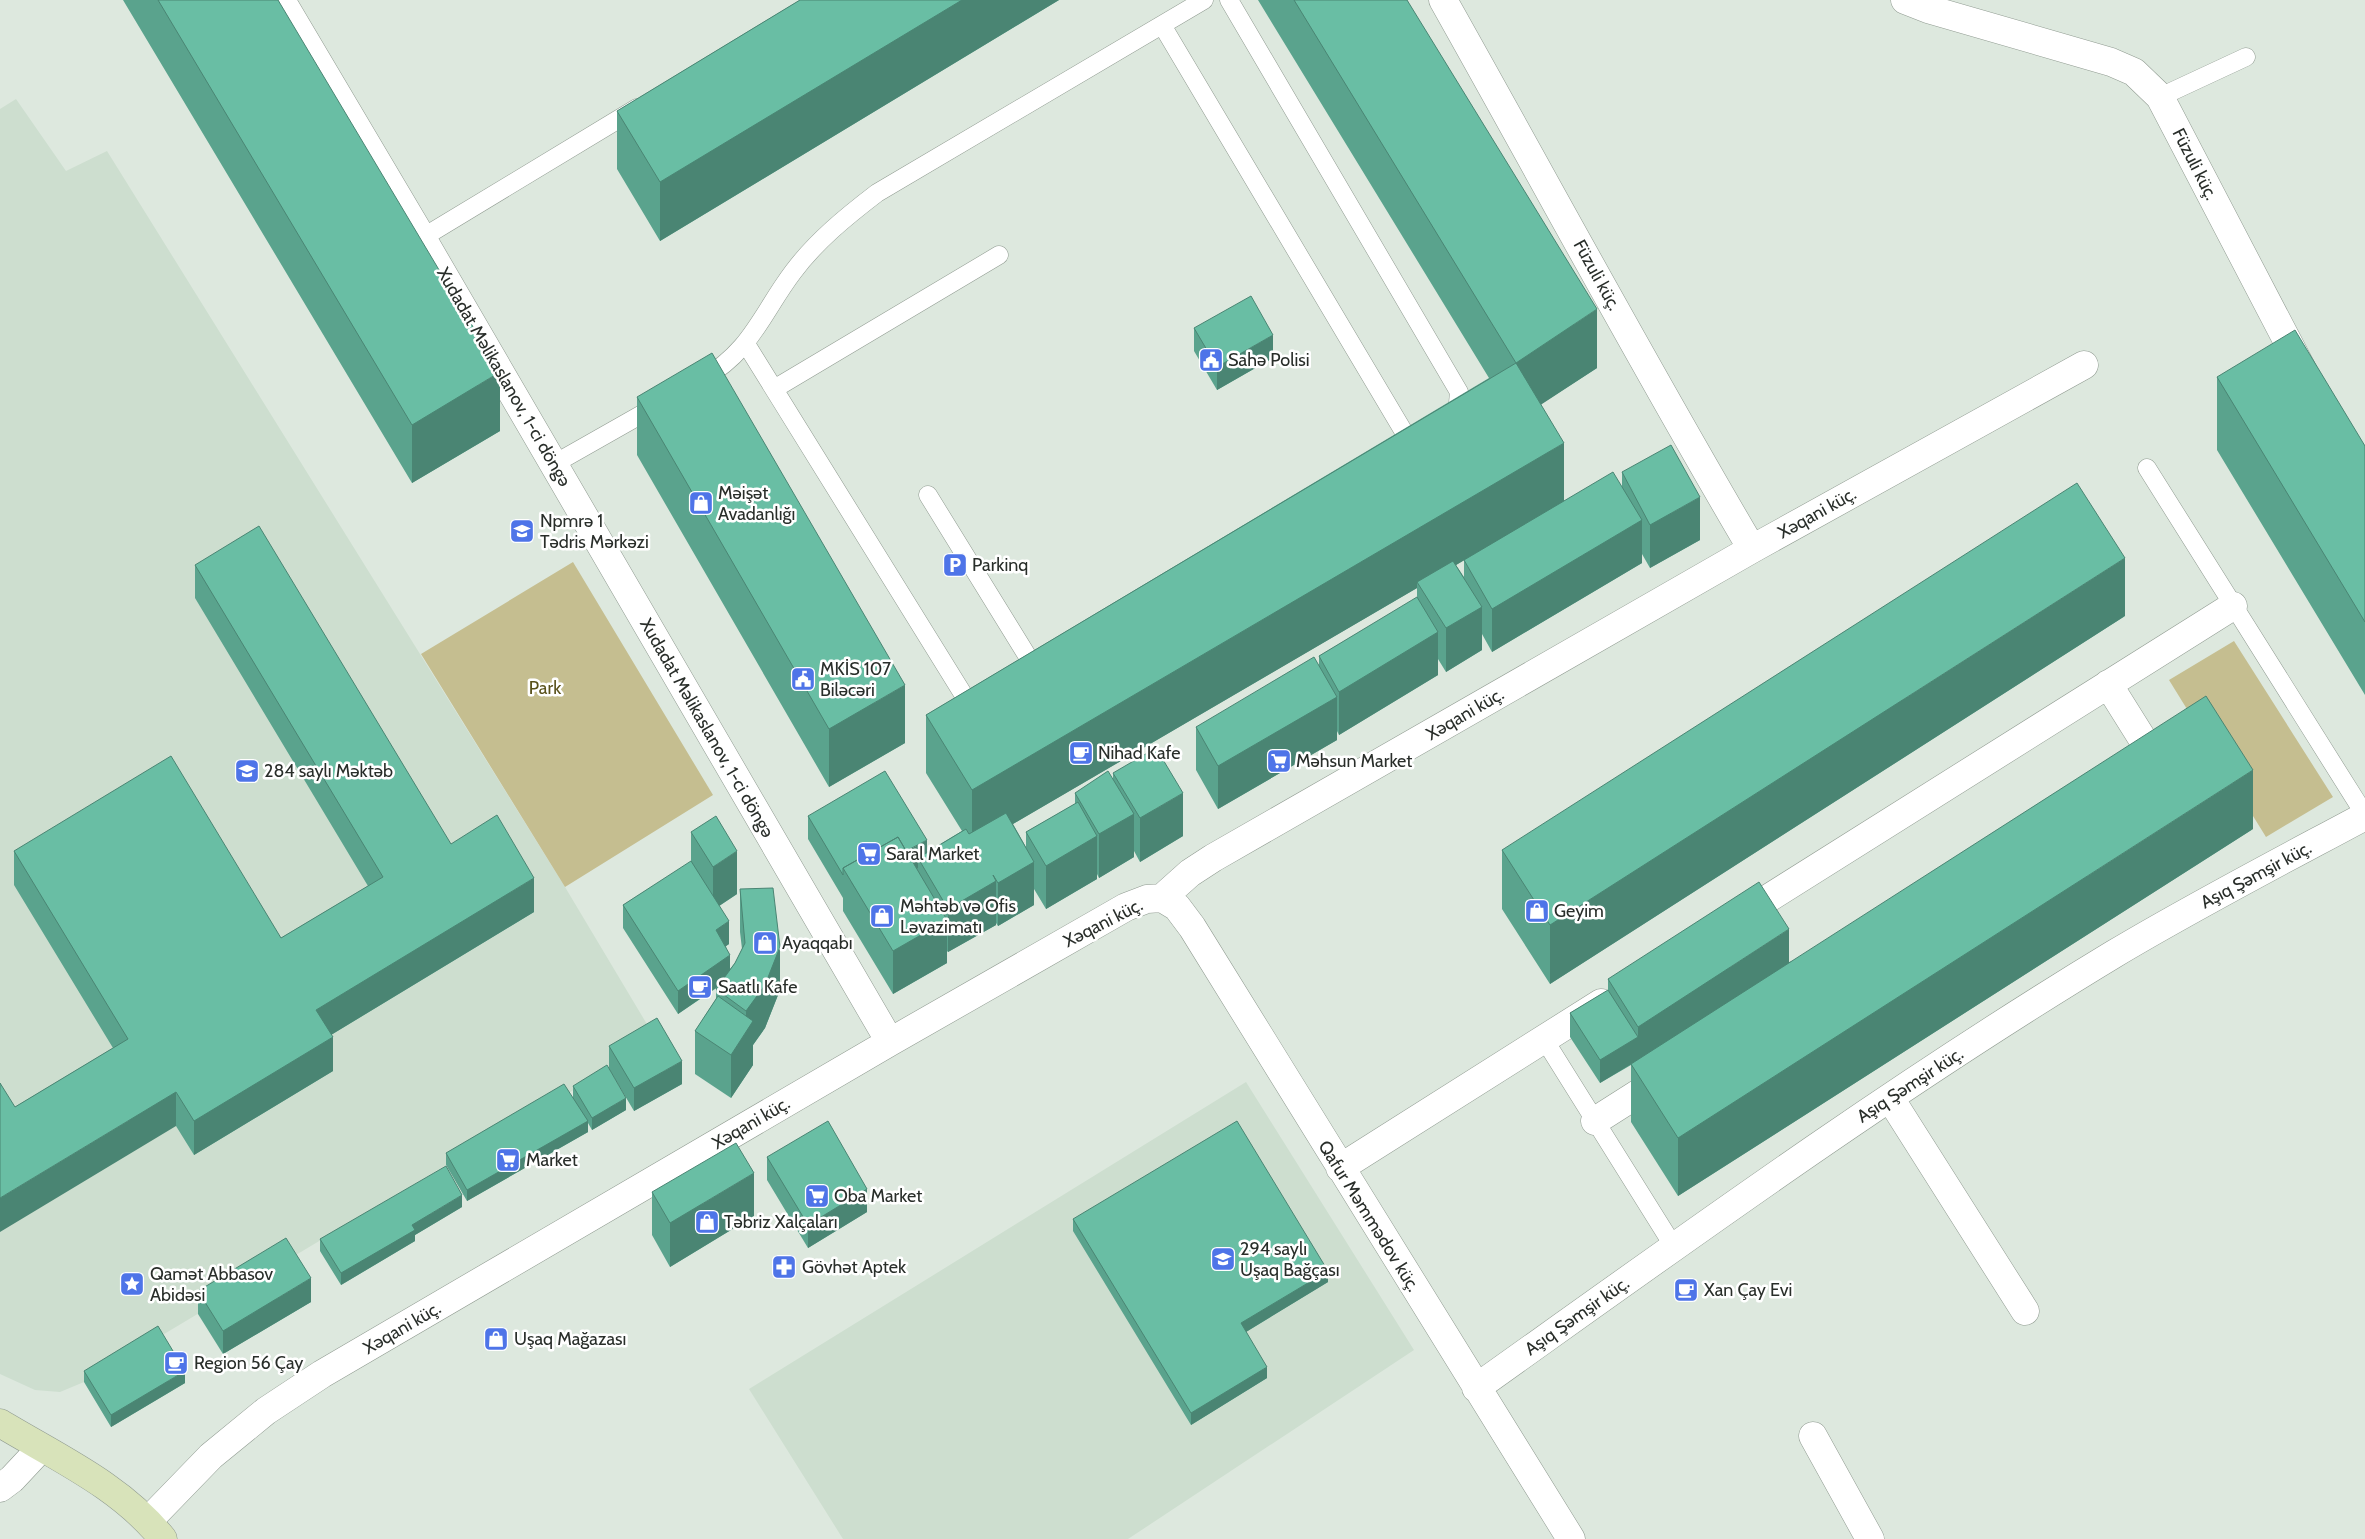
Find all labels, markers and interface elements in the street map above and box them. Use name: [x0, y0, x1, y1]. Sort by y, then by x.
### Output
street label: Füzuli küç.: [2168, 124, 2222, 204]
street label: Füzuli küç.: [1569, 236, 1625, 314]
street label: Xudadat Məlikaslanov, 1-ci döngə: [432, 263, 576, 491]
public building icon: Sahə Polisi: [1198, 347, 1224, 373]
place label: Sahə Polisi: [1228, 349, 1309, 371]
place label: Məişət Avadanlığı: [718, 482, 795, 525]
street label: Xəqani küç.: [1774, 483, 1860, 543]
shop icon: Məişət Avadanlığı: [688, 490, 714, 516]
place label: Npmrə 1 Tədris Mərkəzi: [540, 510, 649, 553]
school or university icon: Npmrə 1 Tədris Mərkəzi: [509, 518, 535, 544]
parking icon: Parkinq: [942, 552, 968, 578]
place label: Parkinq: [972, 554, 1028, 576]
street label: Xudadat Məlikaslanov, 1-ci döngə: [635, 614, 779, 842]
place label: MKİS 107 Biləcəri: [820, 658, 891, 701]
public building icon: MKİS 107 Biləcəri: [790, 666, 816, 692]
park label: Park: [529, 677, 562, 699]
street label: Xəqani küç.: [1422, 683, 1508, 745]
cafe icon: Nihad Kafe: [1068, 740, 1094, 766]
place label: Nihad Kafe: [1098, 742, 1181, 764]
supermarket icon: Məhsun Market: [1266, 748, 1292, 774]
place label: Məhsun Market: [1296, 750, 1412, 772]
school or university icon: 284 saylı Məktəb: [234, 758, 260, 784]
place label: 284 saylı Məktəb: [264, 760, 393, 782]
street label: Aşıq Şəmşir küç.: [2197, 837, 2315, 913]
supermarket icon: Saral Market: [856, 841, 882, 867]
place label: Saral Market: [886, 843, 979, 865]
street label: Xəqani küç.: [1060, 894, 1146, 952]
place label: Məhtəb və Ofis Ləvazimatı: [900, 895, 1016, 938]
shop icon: Geyim: [1524, 898, 1550, 924]
place label: Geyim: [1554, 900, 1604, 922]
shop icon: Məhtəb və Ofis Ləvazimatı: [869, 903, 895, 929]
shop icon: Ayaqqabı: [752, 930, 778, 956]
place label: Ayaqqabı: [782, 932, 853, 954]
cafe icon: Saatlı Kafe: [687, 974, 713, 1000]
place label: Saatlı Kafe: [718, 976, 798, 998]
street label: Aşıq Şəmşir küç.: [1853, 1042, 1967, 1128]
street label: Xəqani küç.: [708, 1092, 794, 1154]
street label: Qafur Məmmədov küç.: [1314, 1136, 1424, 1296]
supermarket icon: Market: [495, 1147, 521, 1173]
place label: Market: [526, 1149, 578, 1171]
supermarket icon: Oba Market: [804, 1183, 830, 1209]
place label: Oba Market: [834, 1185, 922, 1207]
shop icon: Təbriz Xalçaları: [694, 1209, 720, 1235]
place label: Təbriz Xalçaları: [724, 1211, 838, 1233]
place label: 294 saylı Uşaq Bağçası: [1240, 1238, 1340, 1281]
school or university icon: 294 saylı Uşaq Bağçası: [1210, 1246, 1236, 1272]
pharmacy icon: Gövhət Aptek: [771, 1254, 797, 1280]
place label: Gövhət Aptek: [802, 1256, 907, 1278]
place label: Qamət Abbasov Abidəsi: [150, 1263, 273, 1306]
place icon: Qamət Abbasov Abidəsi: [119, 1271, 145, 1297]
street label: Aşıq Şəmşir küç.: [1521, 1272, 1633, 1360]
cafe icon: Xan Çay Evi: [1673, 1277, 1699, 1303]
place label: Xan Çay Evi: [1704, 1279, 1792, 1301]
street label: Xəqani küç.: [359, 1297, 445, 1359]
shop icon: Uşaq Mağazası: [483, 1326, 509, 1352]
place label: Uşaq Mağazası: [514, 1328, 626, 1350]
cafe icon: Region 56 Çay: [163, 1350, 189, 1376]
place label: Region 56 Çay: [194, 1352, 303, 1374]

